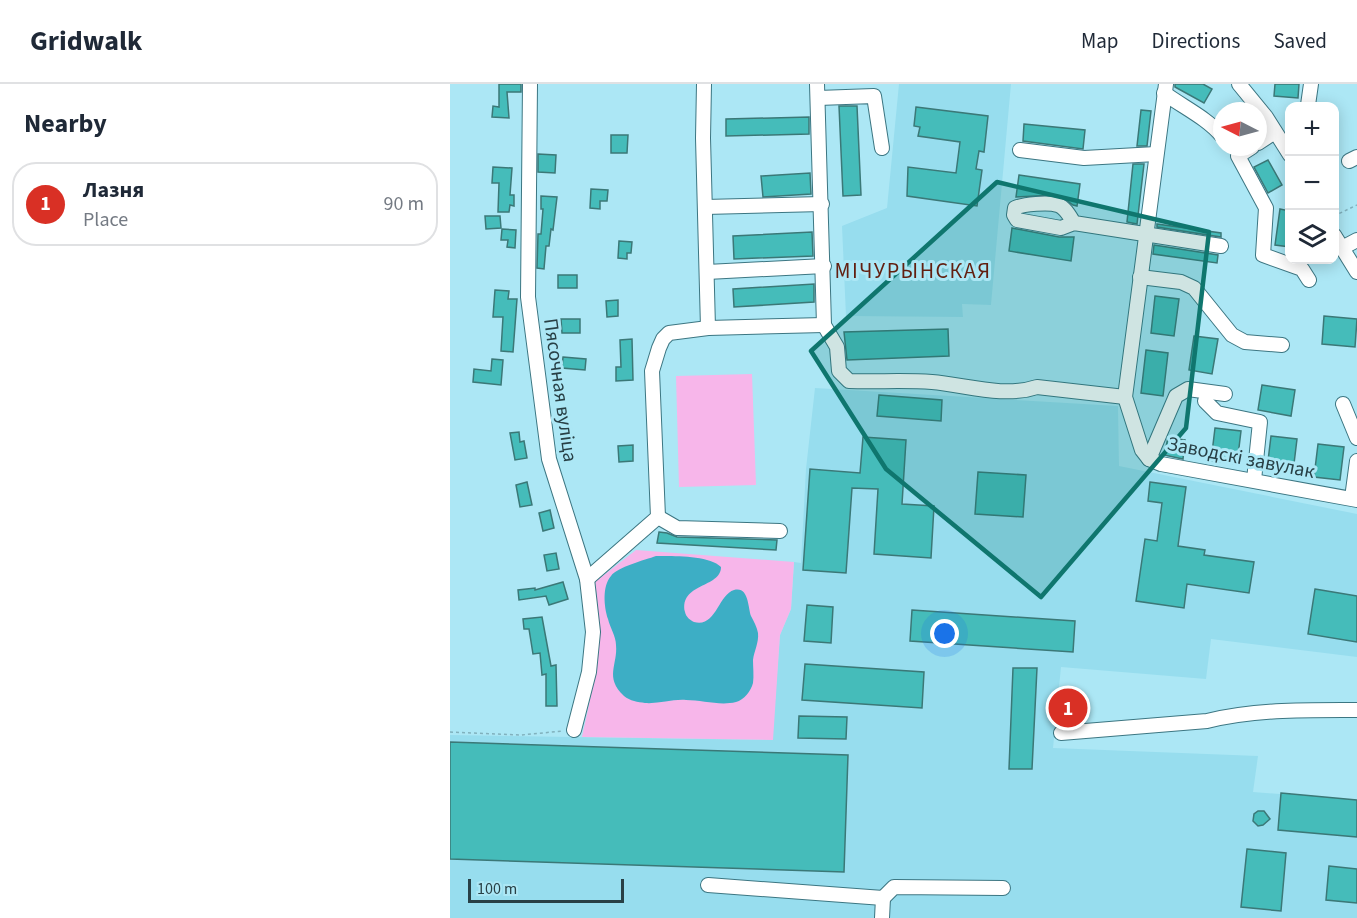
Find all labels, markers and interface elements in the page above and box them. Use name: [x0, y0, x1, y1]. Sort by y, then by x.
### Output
text: Gridwalk: [30, 21, 142, 61]
text: Map: [1081, 26, 1119, 56]
text: Directions: [1152, 26, 1240, 56]
text: Saved: [1273, 26, 1327, 56]
north arrow: [1213, 102, 1267, 156]
map controls: [1285, 102, 1339, 264]
button: +: [1285, 102, 1339, 156]
text: Nearby: [24, 105, 107, 142]
button: −: [1285, 156, 1339, 210]
text: Лазня: [83, 174, 144, 206]
text: 1: [40, 190, 51, 218]
text: 90 m: [384, 190, 424, 218]
text: Place: [83, 206, 128, 234]
button: layers: [1285, 210, 1339, 264]
district label: МІЧУРЫНСКАЯ: [834, 255, 992, 287]
street label: Пясочная вуліца: [536, 317, 584, 464]
street label: Заводскі завулак: [1165, 430, 1317, 486]
your location: [930, 619, 959, 648]
pin: 1: [1048, 686, 1088, 730]
scale bar: [468, 876, 624, 904]
text: 100 m: [477, 878, 517, 900]

